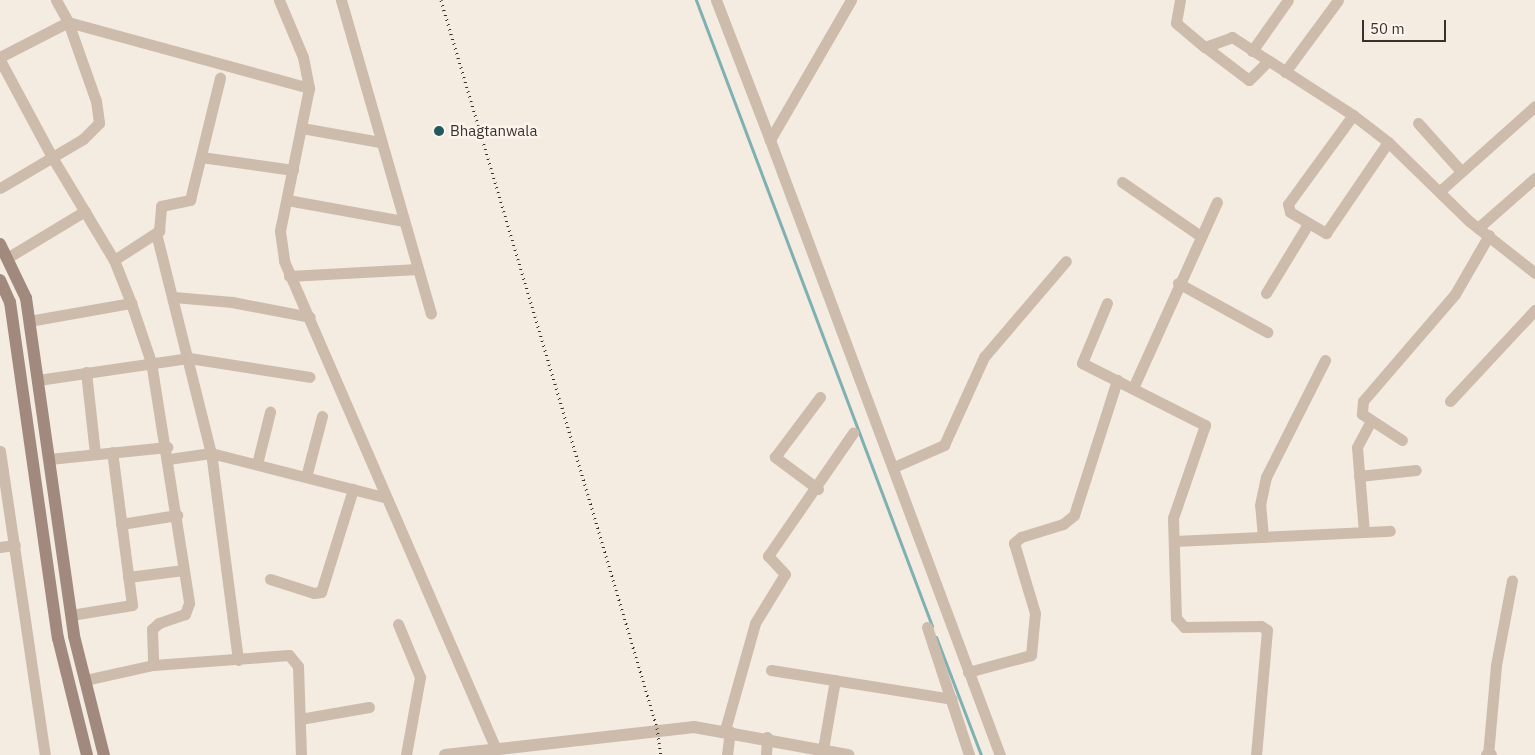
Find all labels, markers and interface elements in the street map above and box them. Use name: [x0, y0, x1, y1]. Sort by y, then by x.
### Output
scale bar: [1365, 10, 1449, 42]
text: 50 m: [1370, 19, 1405, 38]
place label: Bhagtanwala: [450, 122, 537, 140]
marker: Bhagtanwala: [432, 124, 446, 138]

